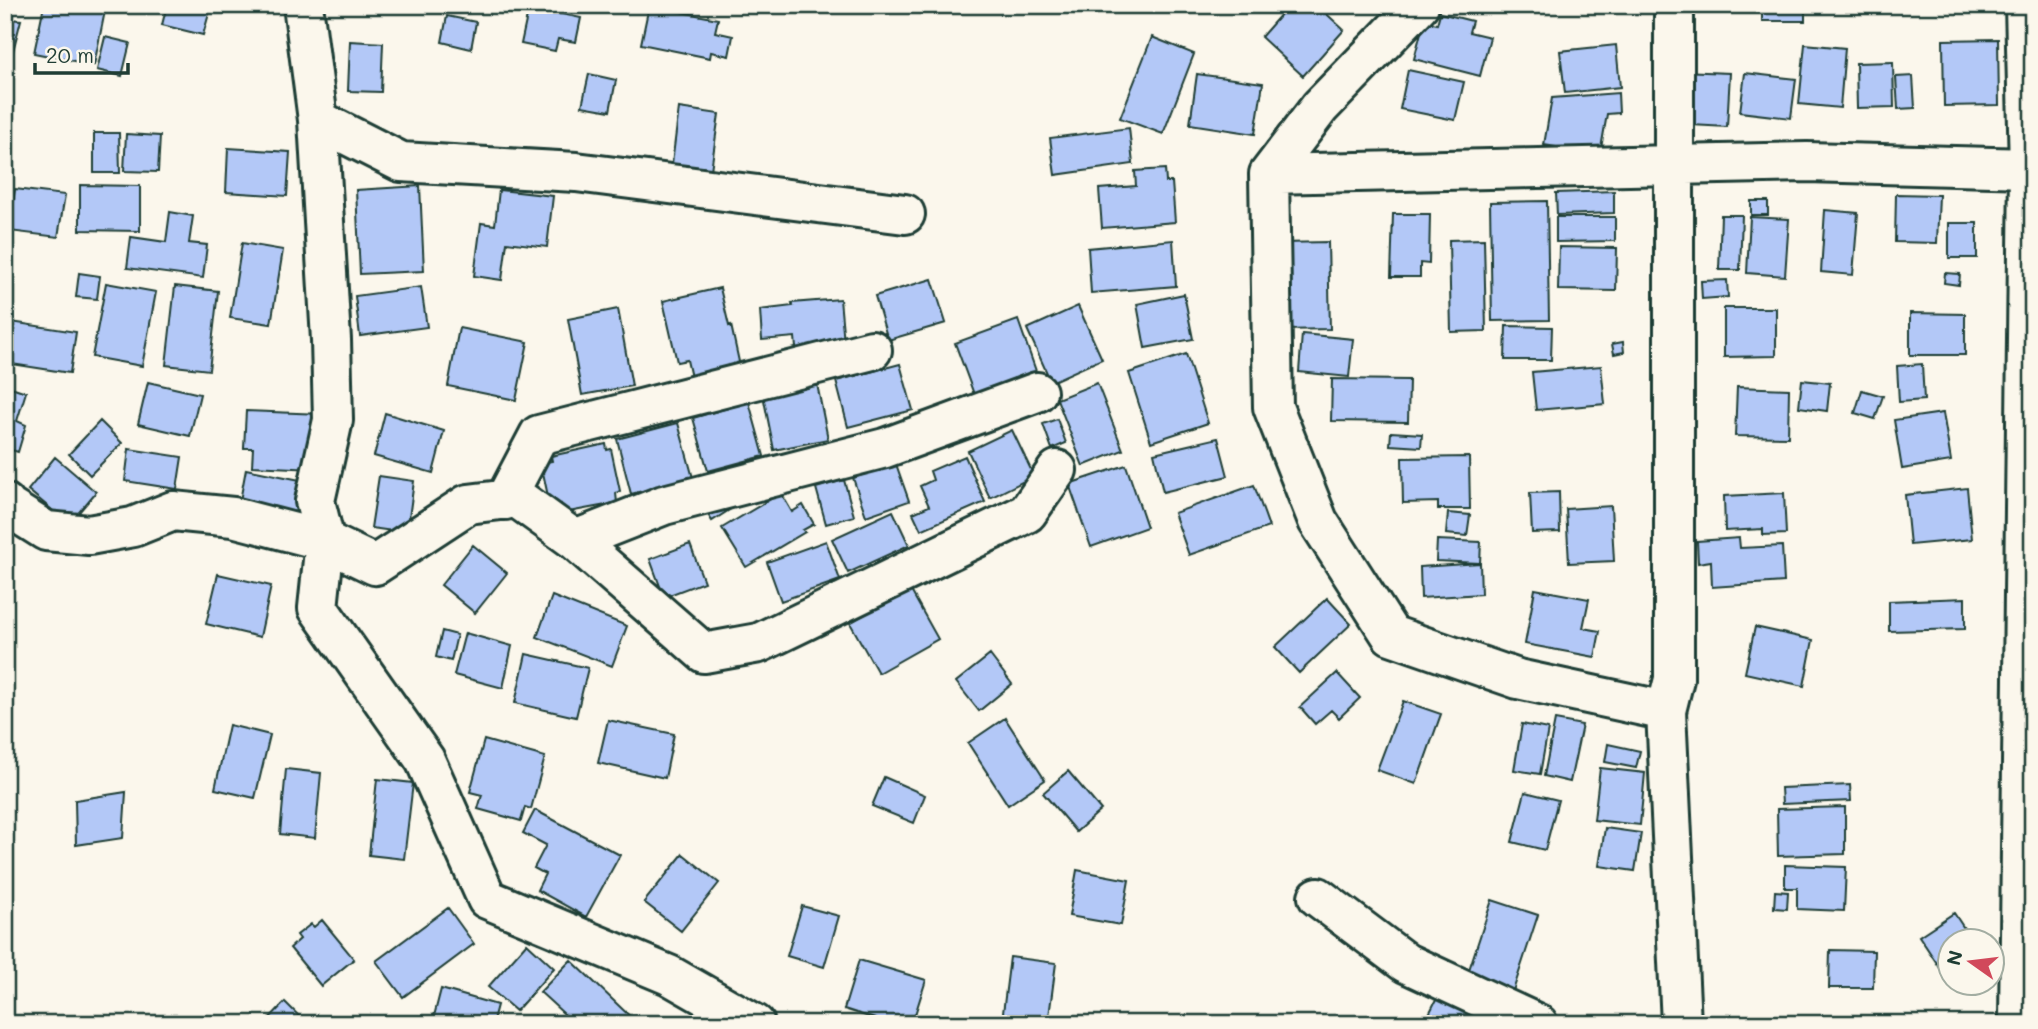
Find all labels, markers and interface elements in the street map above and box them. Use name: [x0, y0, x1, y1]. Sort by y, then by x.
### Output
scale bar: [35, 32, 128, 76]
text: 20 m: [46, 41, 94, 68]
north arrow: [1937, 928, 2007, 998]
text: N: [1940, 948, 1968, 968]

